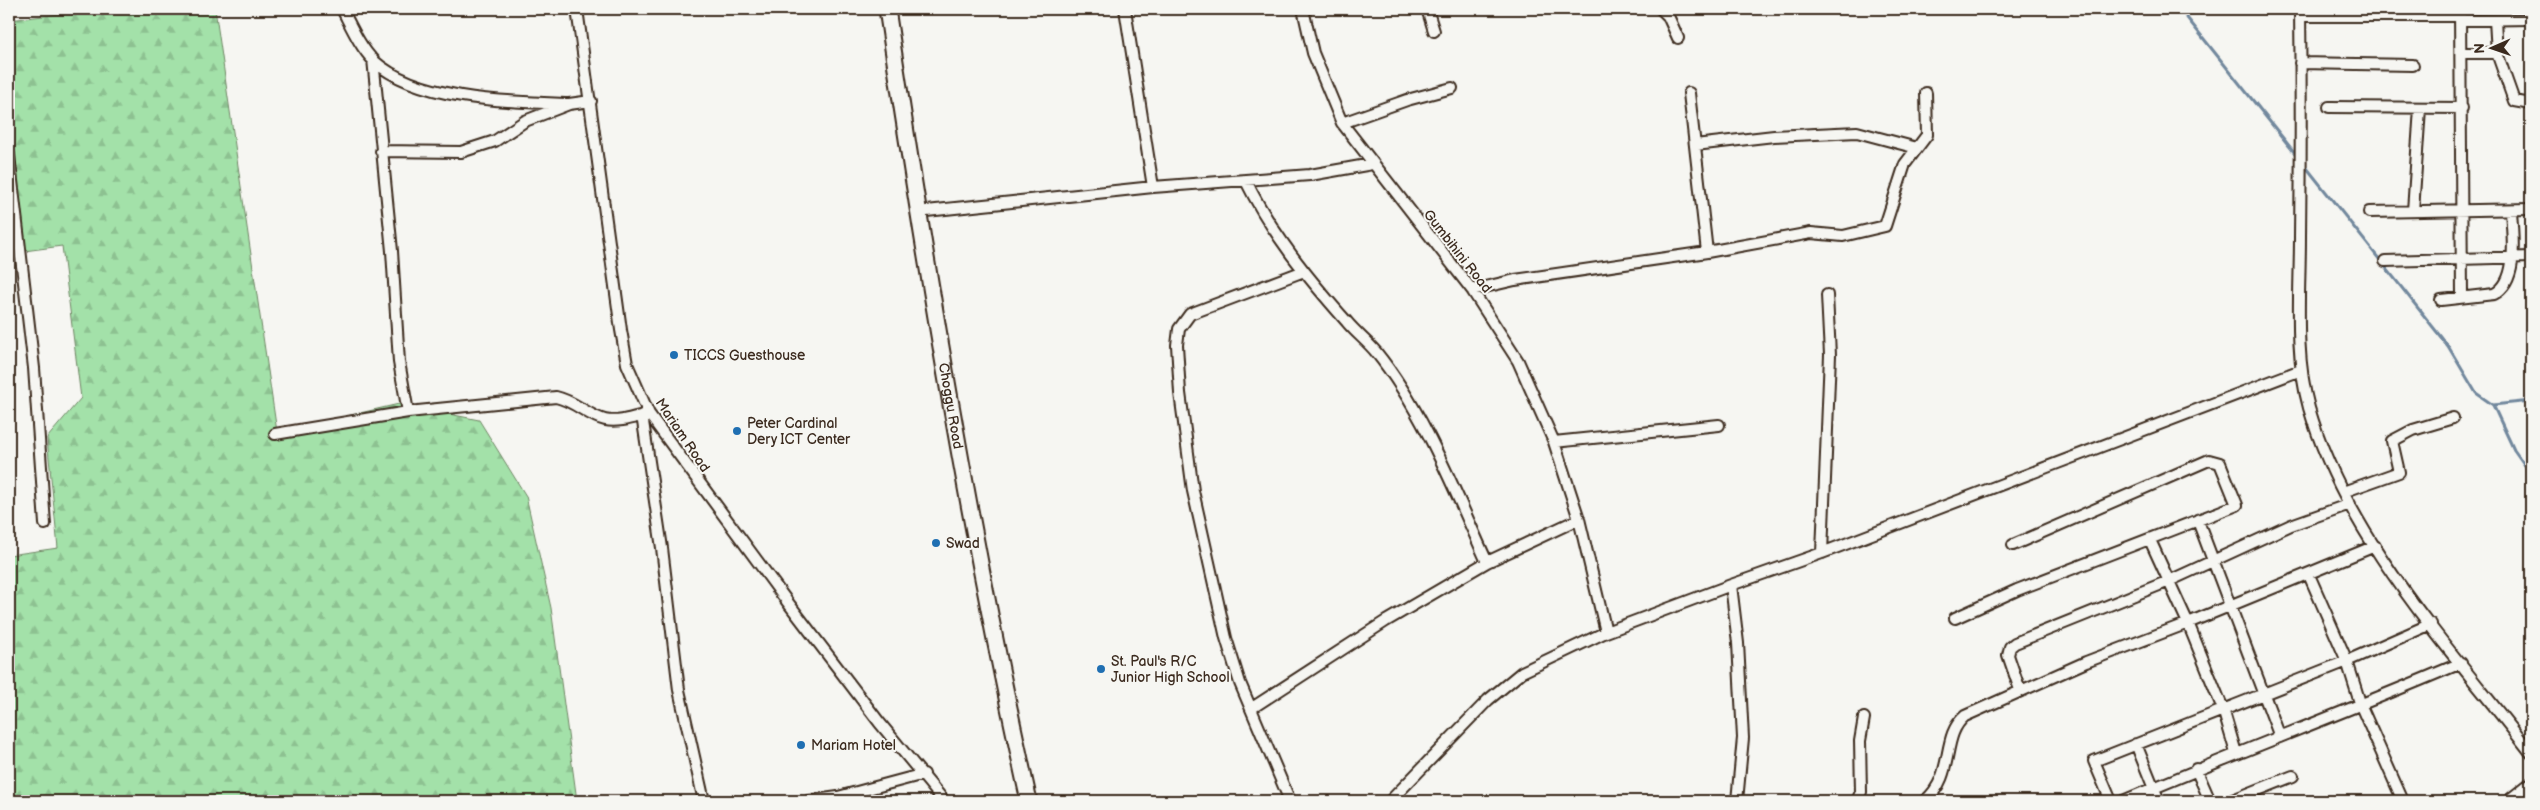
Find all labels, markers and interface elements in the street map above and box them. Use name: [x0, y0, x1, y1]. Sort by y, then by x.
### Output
north arrow: [2468, 22, 2518, 72]
text: N: [2471, 43, 2488, 54]
street label: Gumbihini Road: [1420, 206, 1495, 296]
place label: TICCS Guesthouse: [684, 347, 805, 364]
marker: TICCS Guesthouse: [668, 349, 680, 361]
street label: Choggu Road: [935, 361, 967, 450]
street label: Mariam Road: [652, 395, 714, 475]
place label: Peter Cardinal Dery ICT Center: [747, 415, 851, 448]
marker: Peter Cardinal Dery ICT Center: [731, 425, 743, 437]
place label: Swad: [946, 535, 980, 552]
marker: Swad: [930, 537, 942, 549]
place label: St. Paul's R/C Junior High School: [1111, 653, 1230, 686]
marker: St. Paul's R/C Junior High School: [1095, 663, 1107, 675]
place label: Mariam Hotel: [811, 737, 896, 754]
marker: Mariam Hotel: [795, 739, 807, 751]

